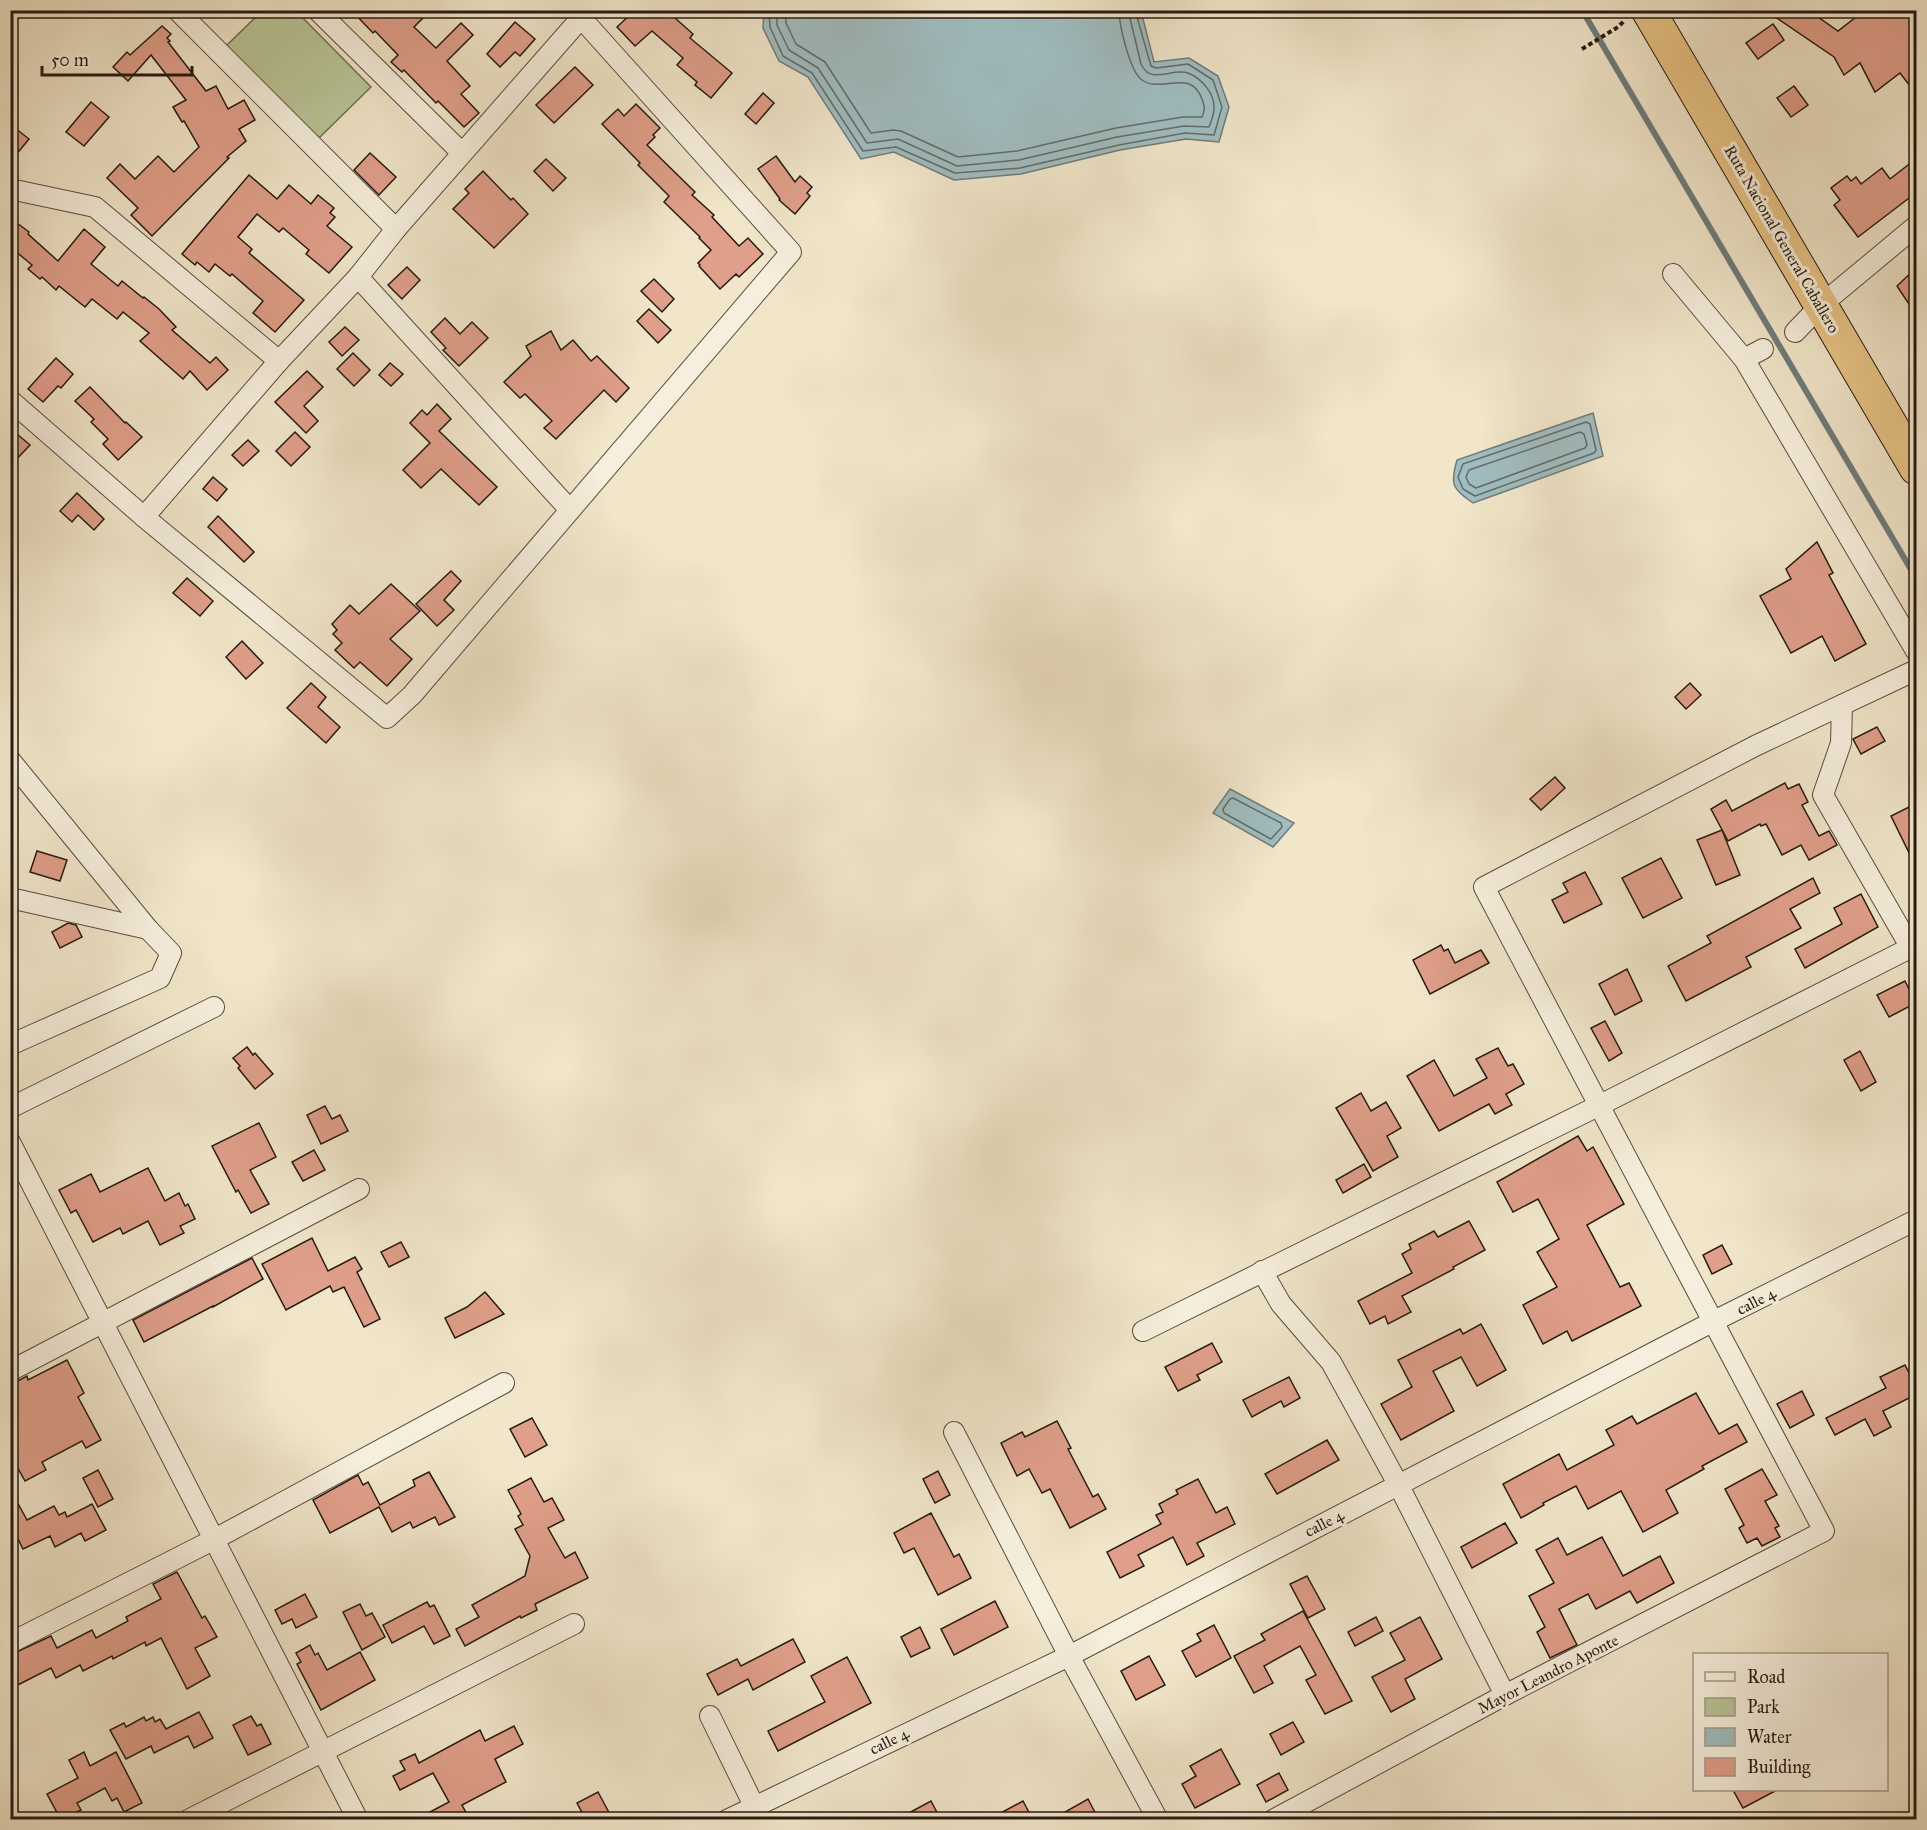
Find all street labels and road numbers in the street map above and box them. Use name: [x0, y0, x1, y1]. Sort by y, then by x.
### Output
street label: Ruta Nacional General Caballero: [1720, 142, 1844, 336]
street label: calle 4: [1733, 1283, 1780, 1319]
street label: calle 4: [1301, 1505, 1348, 1541]
street label: Mayor Leandro Aponte: [1474, 1630, 1622, 1718]
street label: calle 4: [866, 1723, 913, 1759]

